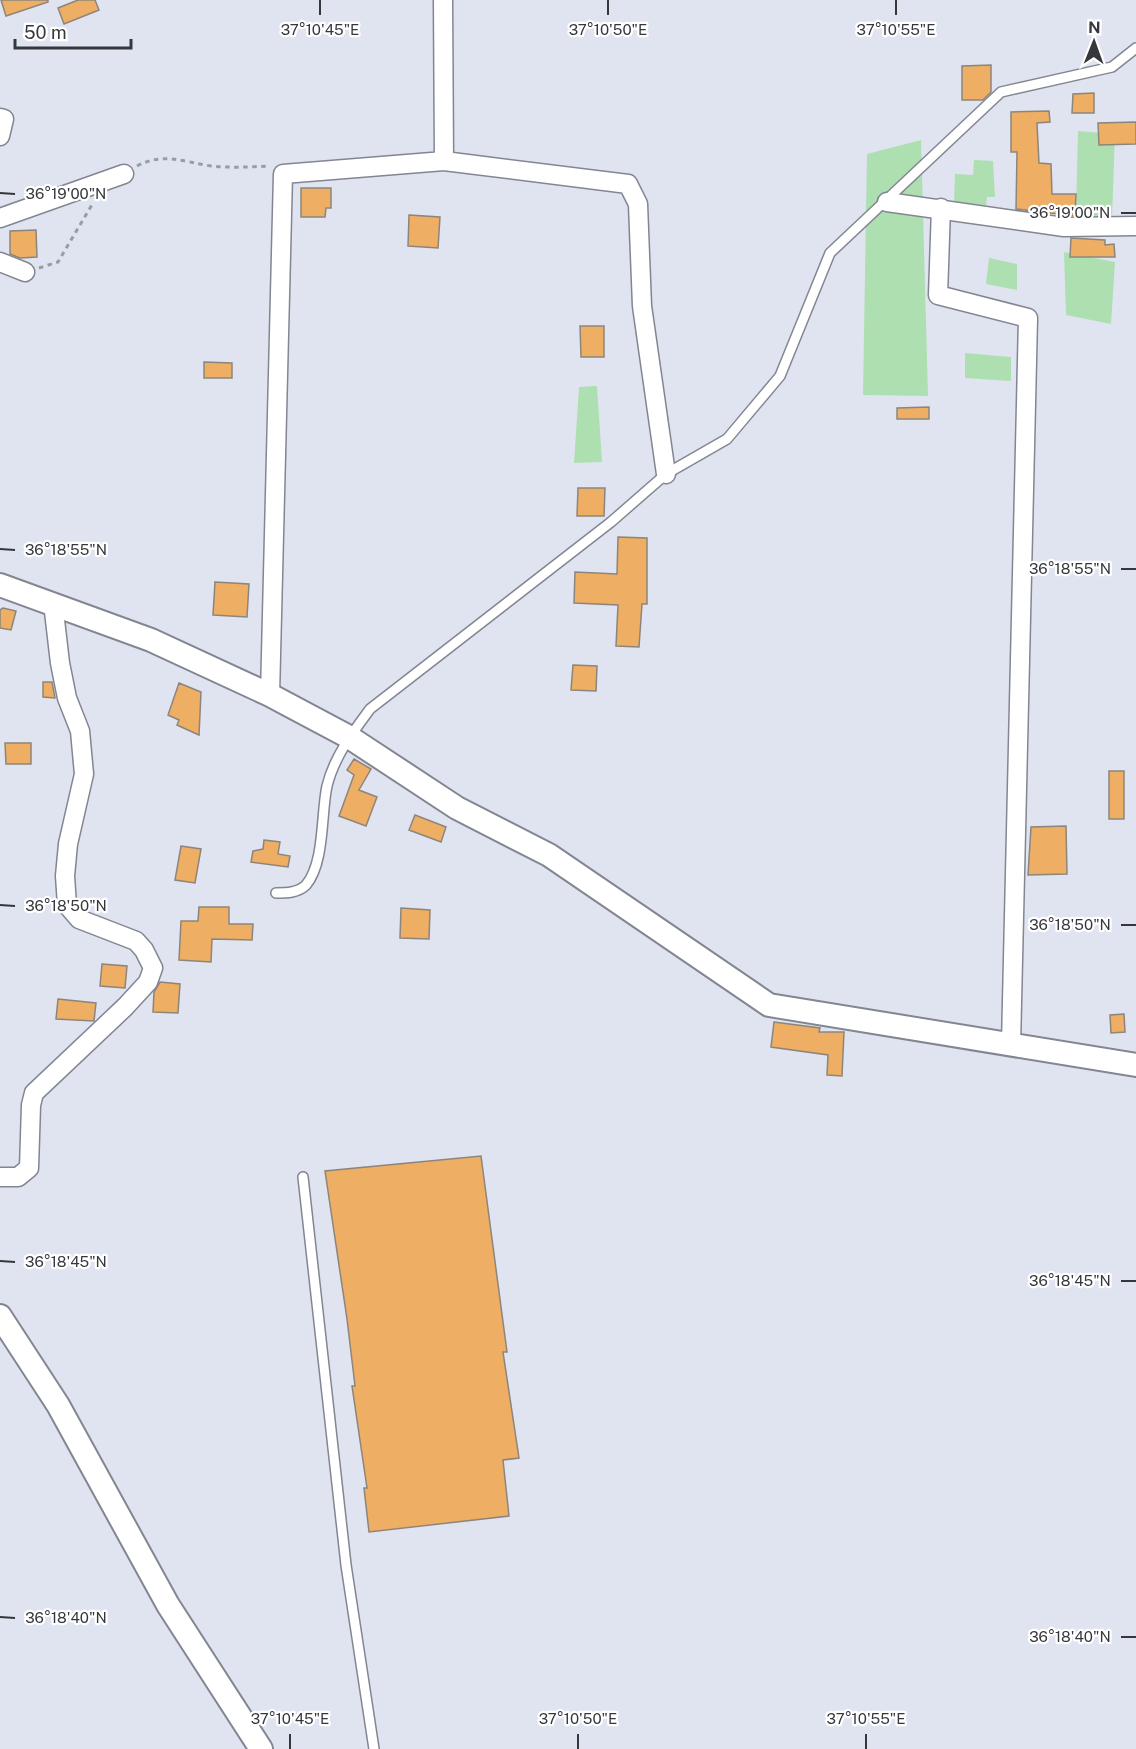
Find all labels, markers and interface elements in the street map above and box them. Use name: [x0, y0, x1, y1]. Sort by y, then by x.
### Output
scale bar: [15, 12, 130, 50]
north arrow: [1064, 12, 1124, 72]
text: N: [1088, 18, 1101, 37]
text: 37°10'45"E: [281, 21, 359, 38]
text: 37°10'50"E: [569, 21, 647, 38]
text: 37°10'55"E: [856, 21, 936, 38]
text: 50 m: [24, 22, 67, 43]
text: 36°19'00"N: [26, 185, 106, 202]
text: 36°19'00"N: [1030, 204, 1110, 221]
text: 36°18'55"N: [25, 541, 107, 558]
text: 36°18'55"N: [1029, 560, 1111, 577]
text: 36°18'50"N: [25, 897, 107, 914]
text: 36°18'50"N: [1029, 916, 1111, 933]
text: 36°18'45"N: [25, 1253, 107, 1270]
text: 36°18'45"N: [1029, 1272, 1111, 1289]
text: 36°18'40"N: [25, 1609, 107, 1626]
text: 36°18'40"N: [1029, 1628, 1111, 1645]
text: 37°10'45"E: [251, 1710, 329, 1727]
text: 37°10'50"E: [539, 1710, 617, 1727]
text: 37°10'55"E: [826, 1710, 906, 1727]

